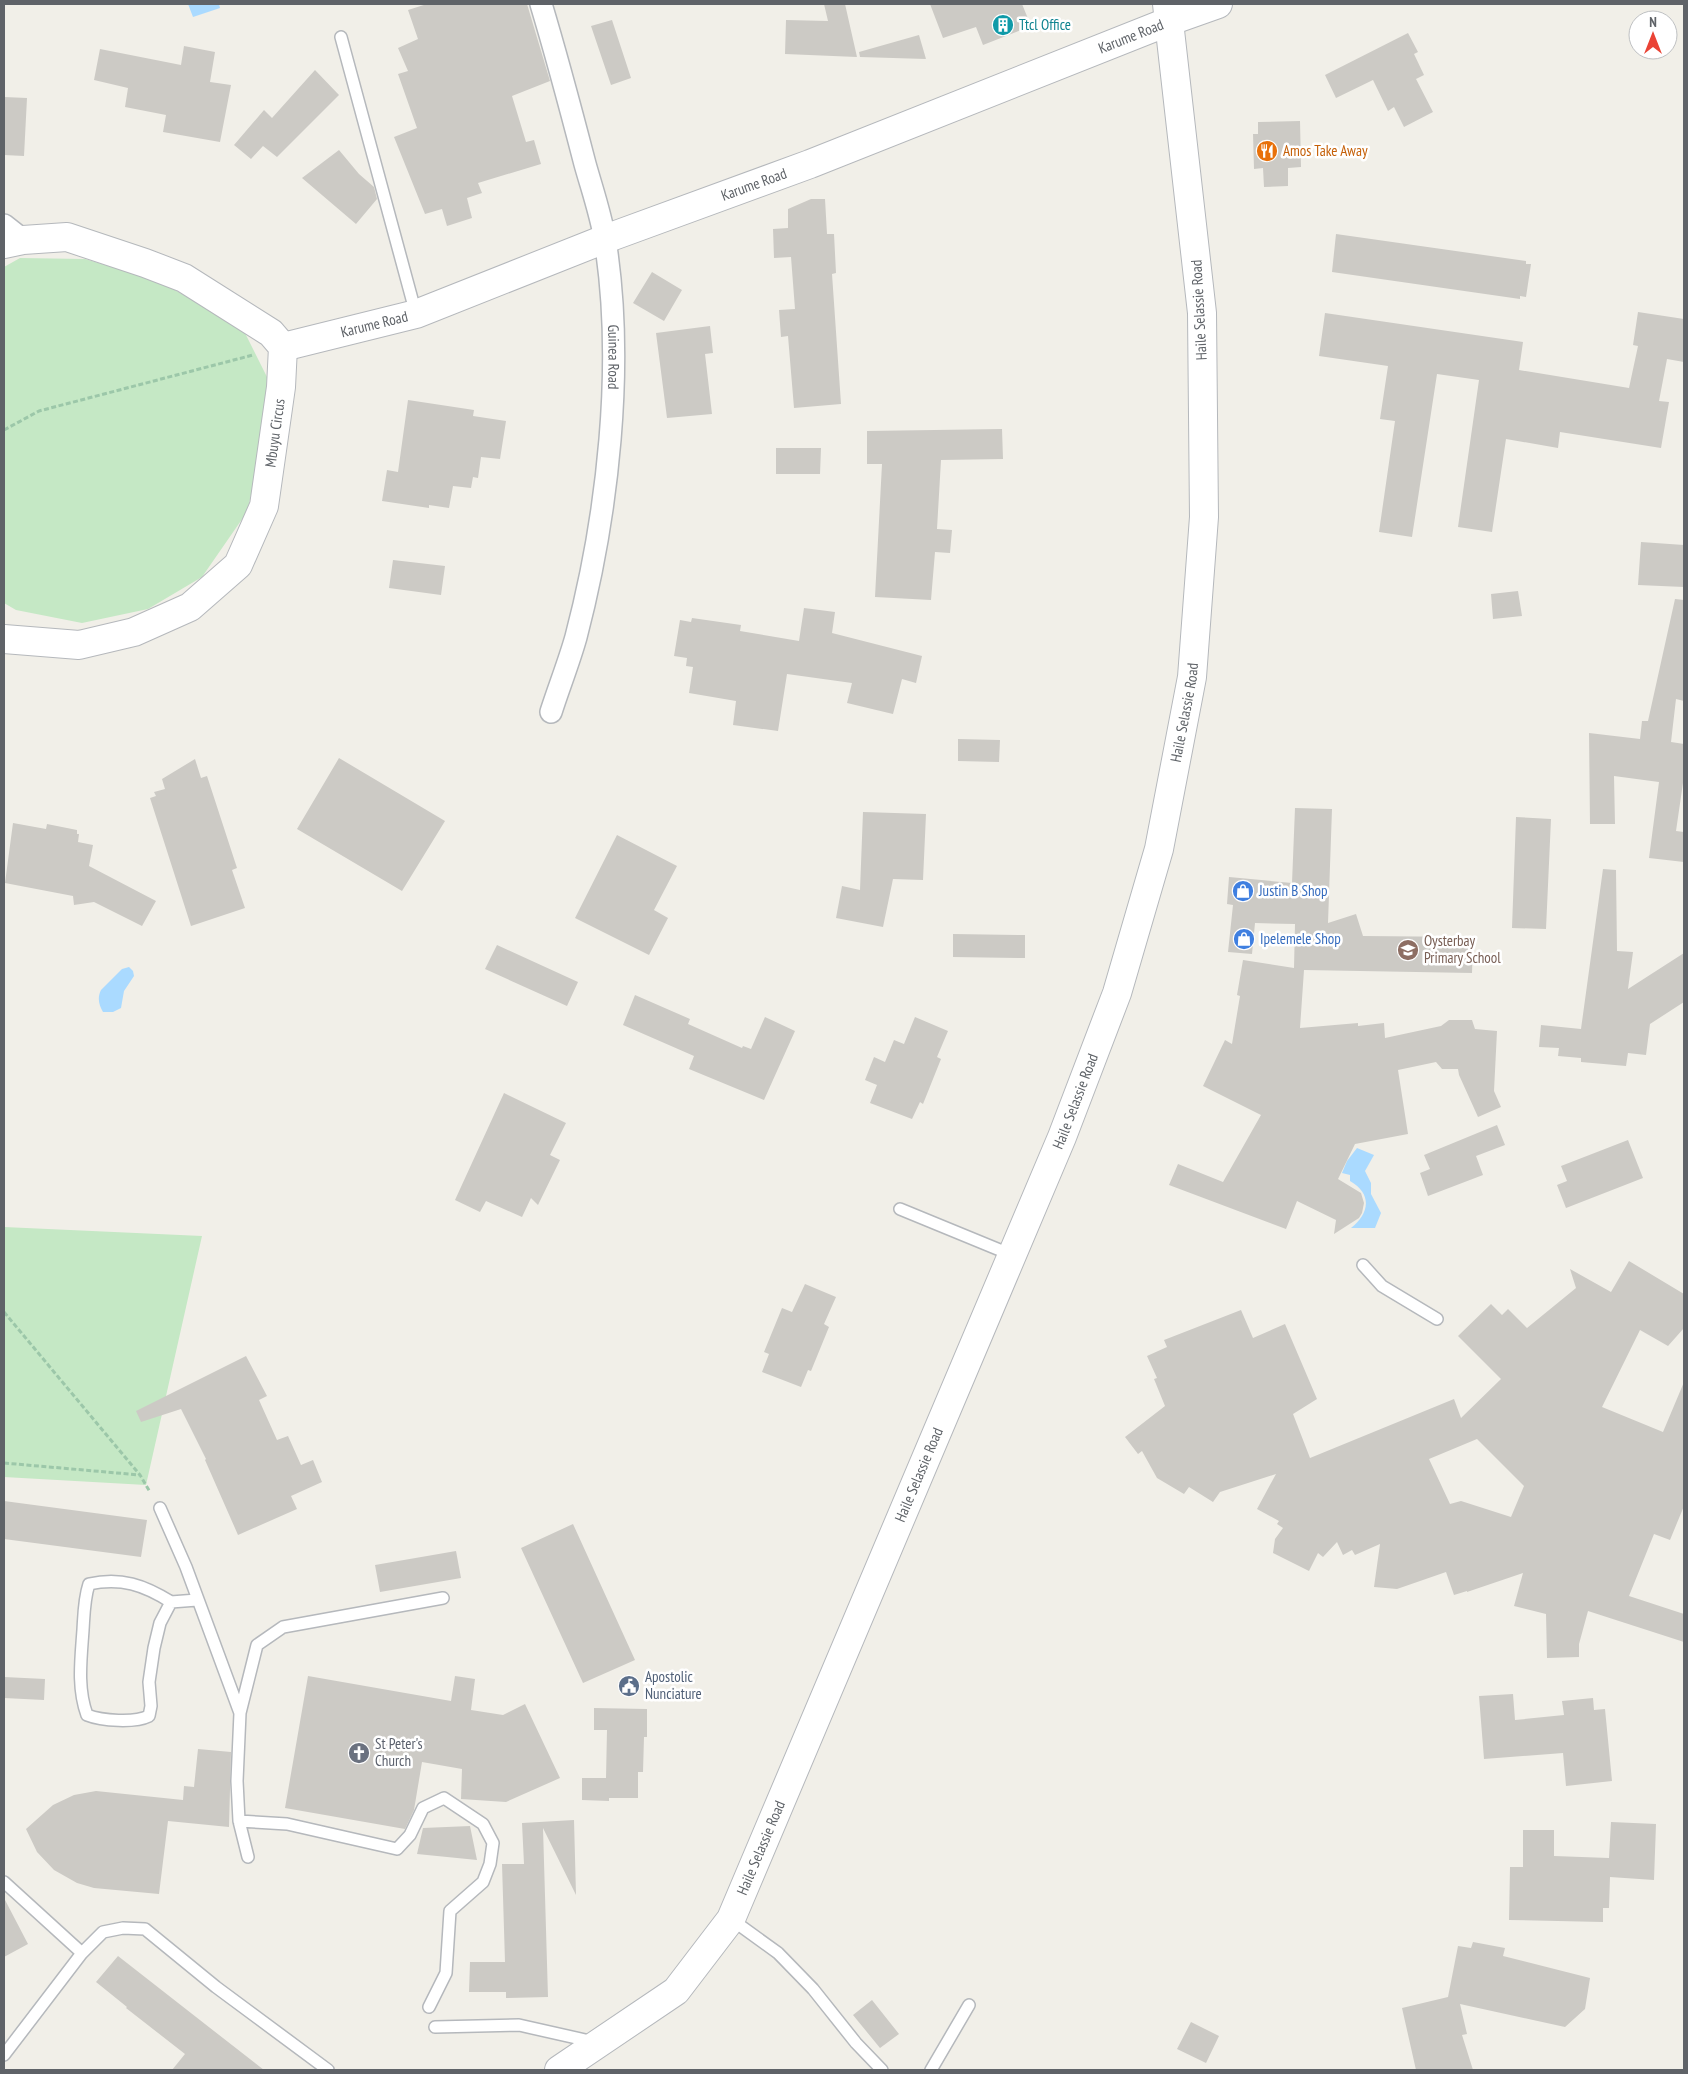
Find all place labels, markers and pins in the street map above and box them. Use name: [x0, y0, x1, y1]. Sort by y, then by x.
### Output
building icon: Ttcl Office: [991, 13, 1015, 37]
place label: Ttcl Office: [1019, 15, 1071, 34]
restaurant icon: Amos Take Away: [1255, 139, 1279, 163]
place label: Amos Take Away: [1283, 141, 1368, 160]
shop icon: Justin B Shop: [1231, 879, 1255, 903]
place label: Justin B Shop: [1258, 881, 1328, 900]
shop icon: Ipelemele Shop: [1232, 927, 1256, 951]
place label: Ipelemele Shop: [1260, 929, 1341, 948]
place label: Oysterbay Primary School: [1424, 931, 1501, 967]
school or university icon: Oysterbay Primary School: [1396, 938, 1420, 962]
place label: Apostolic Nunciature: [645, 1667, 702, 1703]
public building icon: Apostolic Nunciature: [617, 1674, 641, 1698]
place label: St Peter's Church: [375, 1734, 423, 1770]
church icon: St Peter's Church: [347, 1741, 371, 1765]

